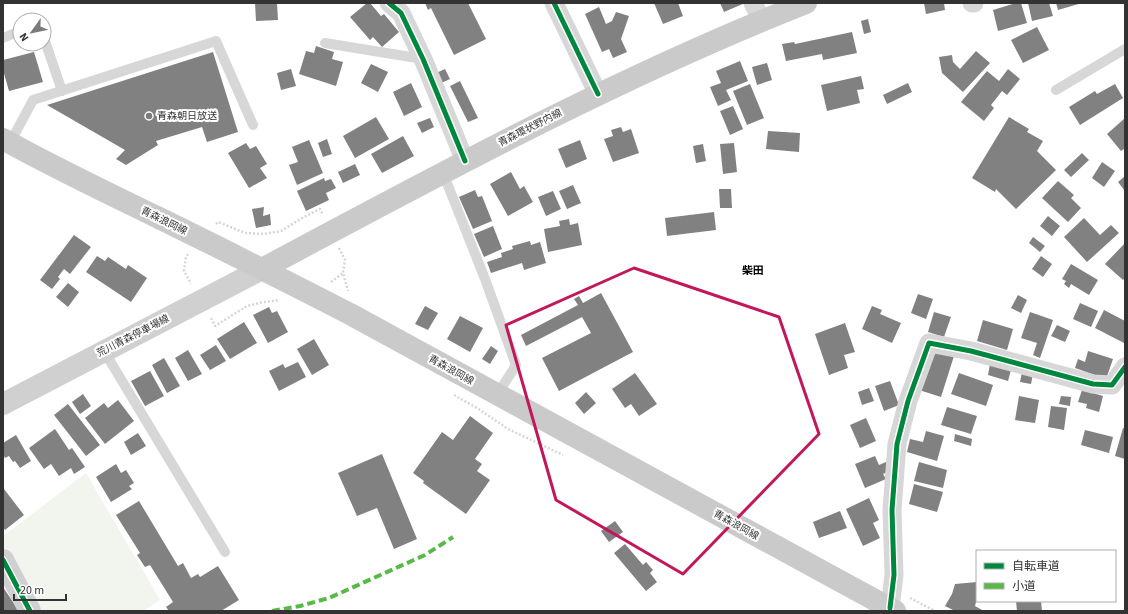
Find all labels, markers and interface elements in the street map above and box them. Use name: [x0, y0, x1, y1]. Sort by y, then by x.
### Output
north arrow: [12, 12, 52, 52]
text: N: [16, 30, 32, 44]
street label: 青森環状野内線: [496, 106, 564, 150]
place label: 青森朝日放送: [157, 109, 217, 123]
marker: 青森朝日放送: [144, 111, 154, 121]
street label: 青森浪岡線: [138, 204, 190, 238]
district label: 柴田: [742, 263, 764, 278]
street label: 荒川青森停車場線: [94, 312, 172, 360]
street label: 青森浪岡線: [426, 352, 476, 388]
street label: 青森浪岡線: [711, 507, 761, 543]
legend: [976, 550, 1116, 602]
text: 自転車道: [1012, 558, 1060, 575]
scale bar: [14, 576, 66, 602]
text: 小道: [1012, 578, 1036, 595]
text: 20 m: [20, 582, 44, 599]

